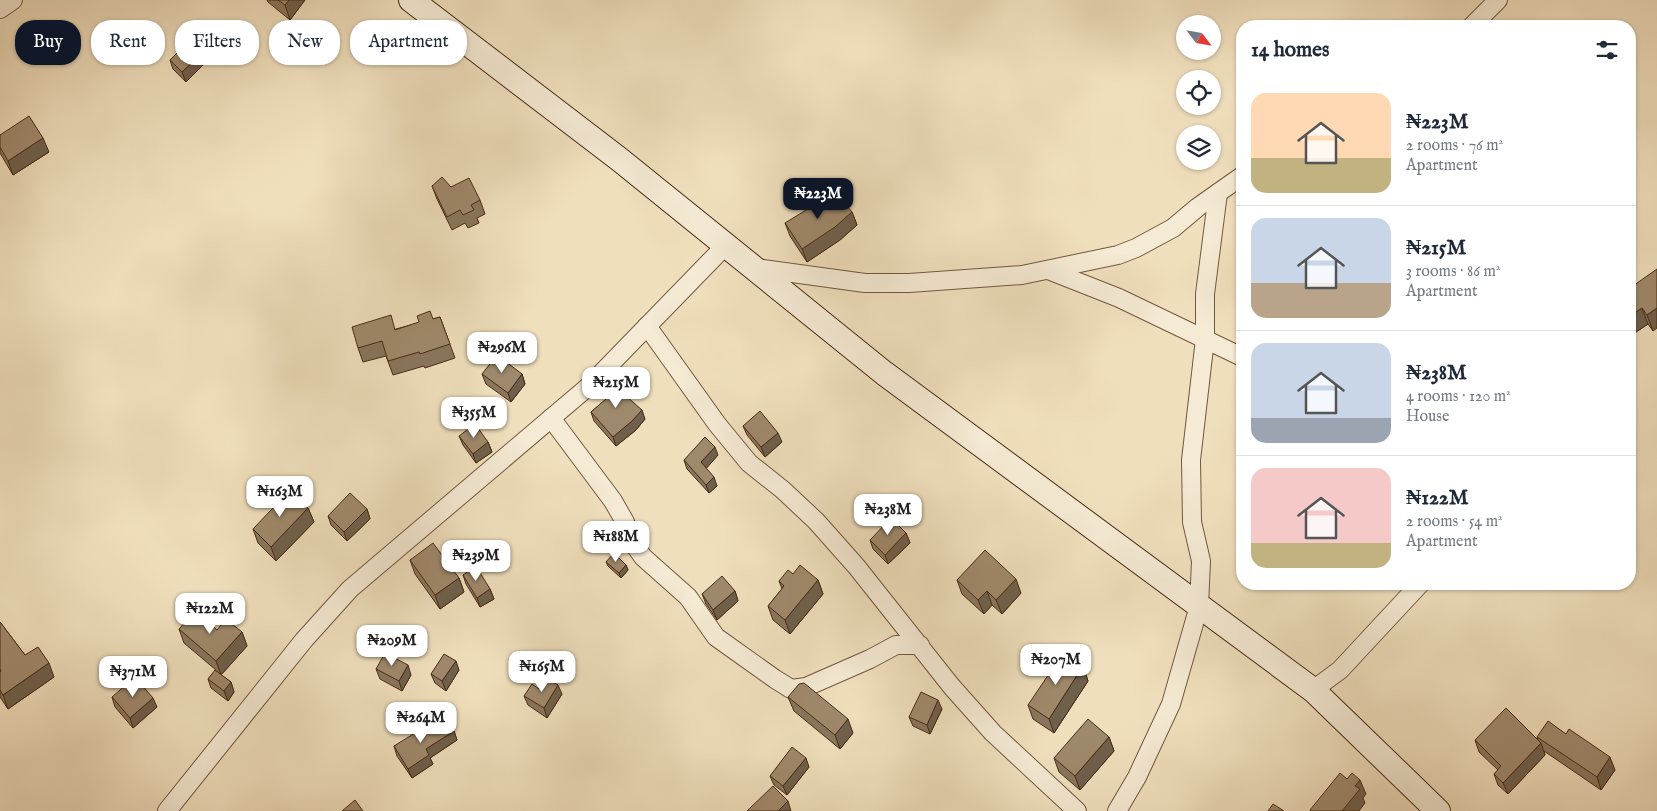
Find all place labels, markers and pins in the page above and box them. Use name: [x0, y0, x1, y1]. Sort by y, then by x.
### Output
pin: ₦223M: [783, 178, 853, 220]
pin: ₦296M: [467, 332, 537, 374]
pin: ₦215M: [581, 366, 651, 409]
pin: ₦355M: [439, 396, 509, 439]
pin: ₦163M: [245, 476, 315, 518]
pin: ₦238M: [853, 494, 923, 536]
pin: ₦188M: [581, 520, 651, 563]
pin: ₦239M: [441, 540, 511, 582]
pin: ₦122M: [175, 592, 245, 635]
pin: ₦209M: [357, 624, 427, 667]
pin: ₦207M: [1021, 644, 1091, 686]
pin: ₦165M: [507, 650, 577, 693]
pin: ₦371M: [98, 656, 168, 698]
pin: ₦264M: [386, 702, 456, 744]

